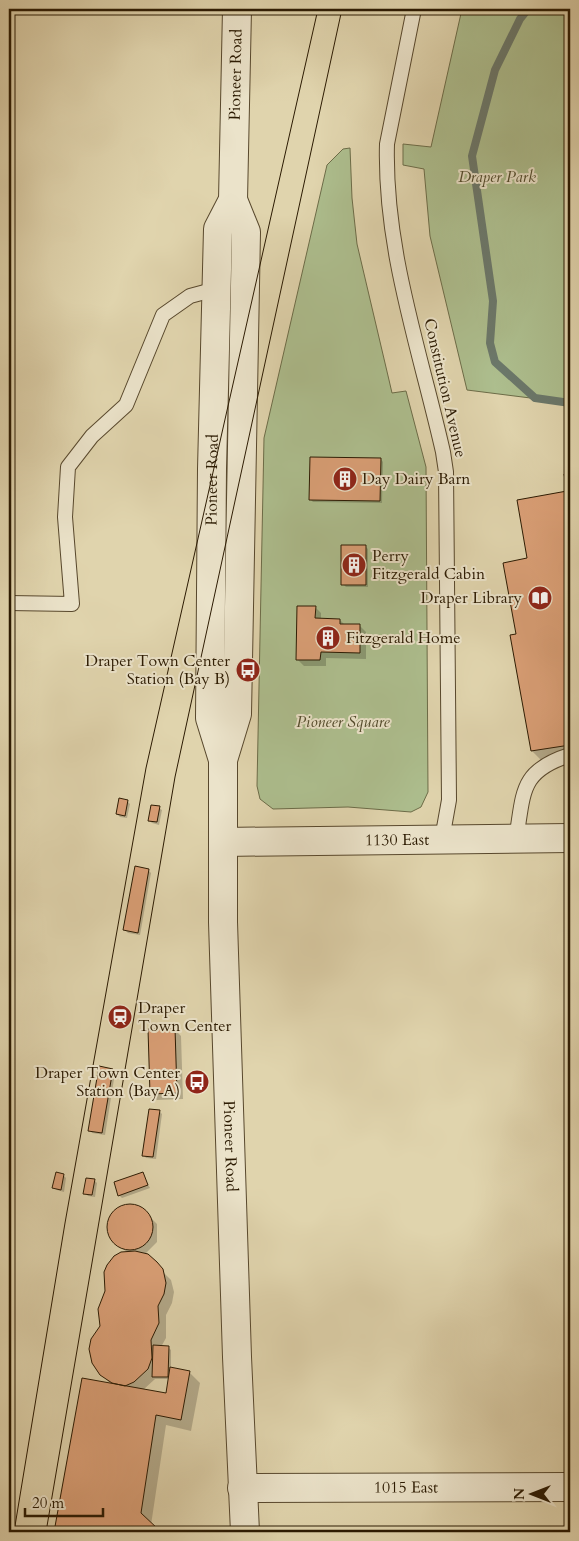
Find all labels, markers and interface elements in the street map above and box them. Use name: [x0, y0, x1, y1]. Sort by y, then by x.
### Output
street label: Pioneer Road: [224, 28, 248, 121]
park label: Draper Park: [458, 166, 536, 188]
street label: Constitution Avenue: [418, 316, 472, 460]
street label: Pioneer Road: [201, 433, 224, 526]
building icon: Day Dairy Barn: [332, 466, 358, 492]
place label: Day Dairy Barn: [362, 468, 470, 490]
place label: Perry Fitzgerald Cabin: [372, 545, 485, 585]
building icon: Perry Fitzgerald Cabin: [341, 552, 367, 578]
library icon: Draper Library: [527, 585, 553, 611]
place label: Draper Library: [421, 587, 523, 609]
building icon: Fitzgerald Home: [315, 625, 341, 651]
place label: Fitzgerald Home: [346, 627, 461, 649]
place label: Draper Town Center Station (Bay B): [85, 650, 230, 690]
bus stop icon: Draper Town Center Station (Bay B): [235, 657, 261, 683]
park label: Pioneer Square: [296, 711, 391, 733]
street label: 1130 East: [365, 829, 429, 851]
place label: Draper Town Center: [138, 997, 232, 1037]
station icon: Draper Town Center: [107, 1004, 133, 1030]
place label: Draper Town Center Station (Bay A): [35, 1062, 180, 1102]
bus stop icon: Draper Town Center Station (Bay A): [184, 1069, 210, 1095]
street label: Pioneer Road: [218, 1100, 243, 1193]
north arrow: [506, 1468, 556, 1518]
street label: 1015 East: [374, 1476, 438, 1499]
scale bar: [25, 1486, 102, 1518]
text: N: [510, 1488, 529, 1500]
text: 20 m: [32, 1493, 64, 1513]

